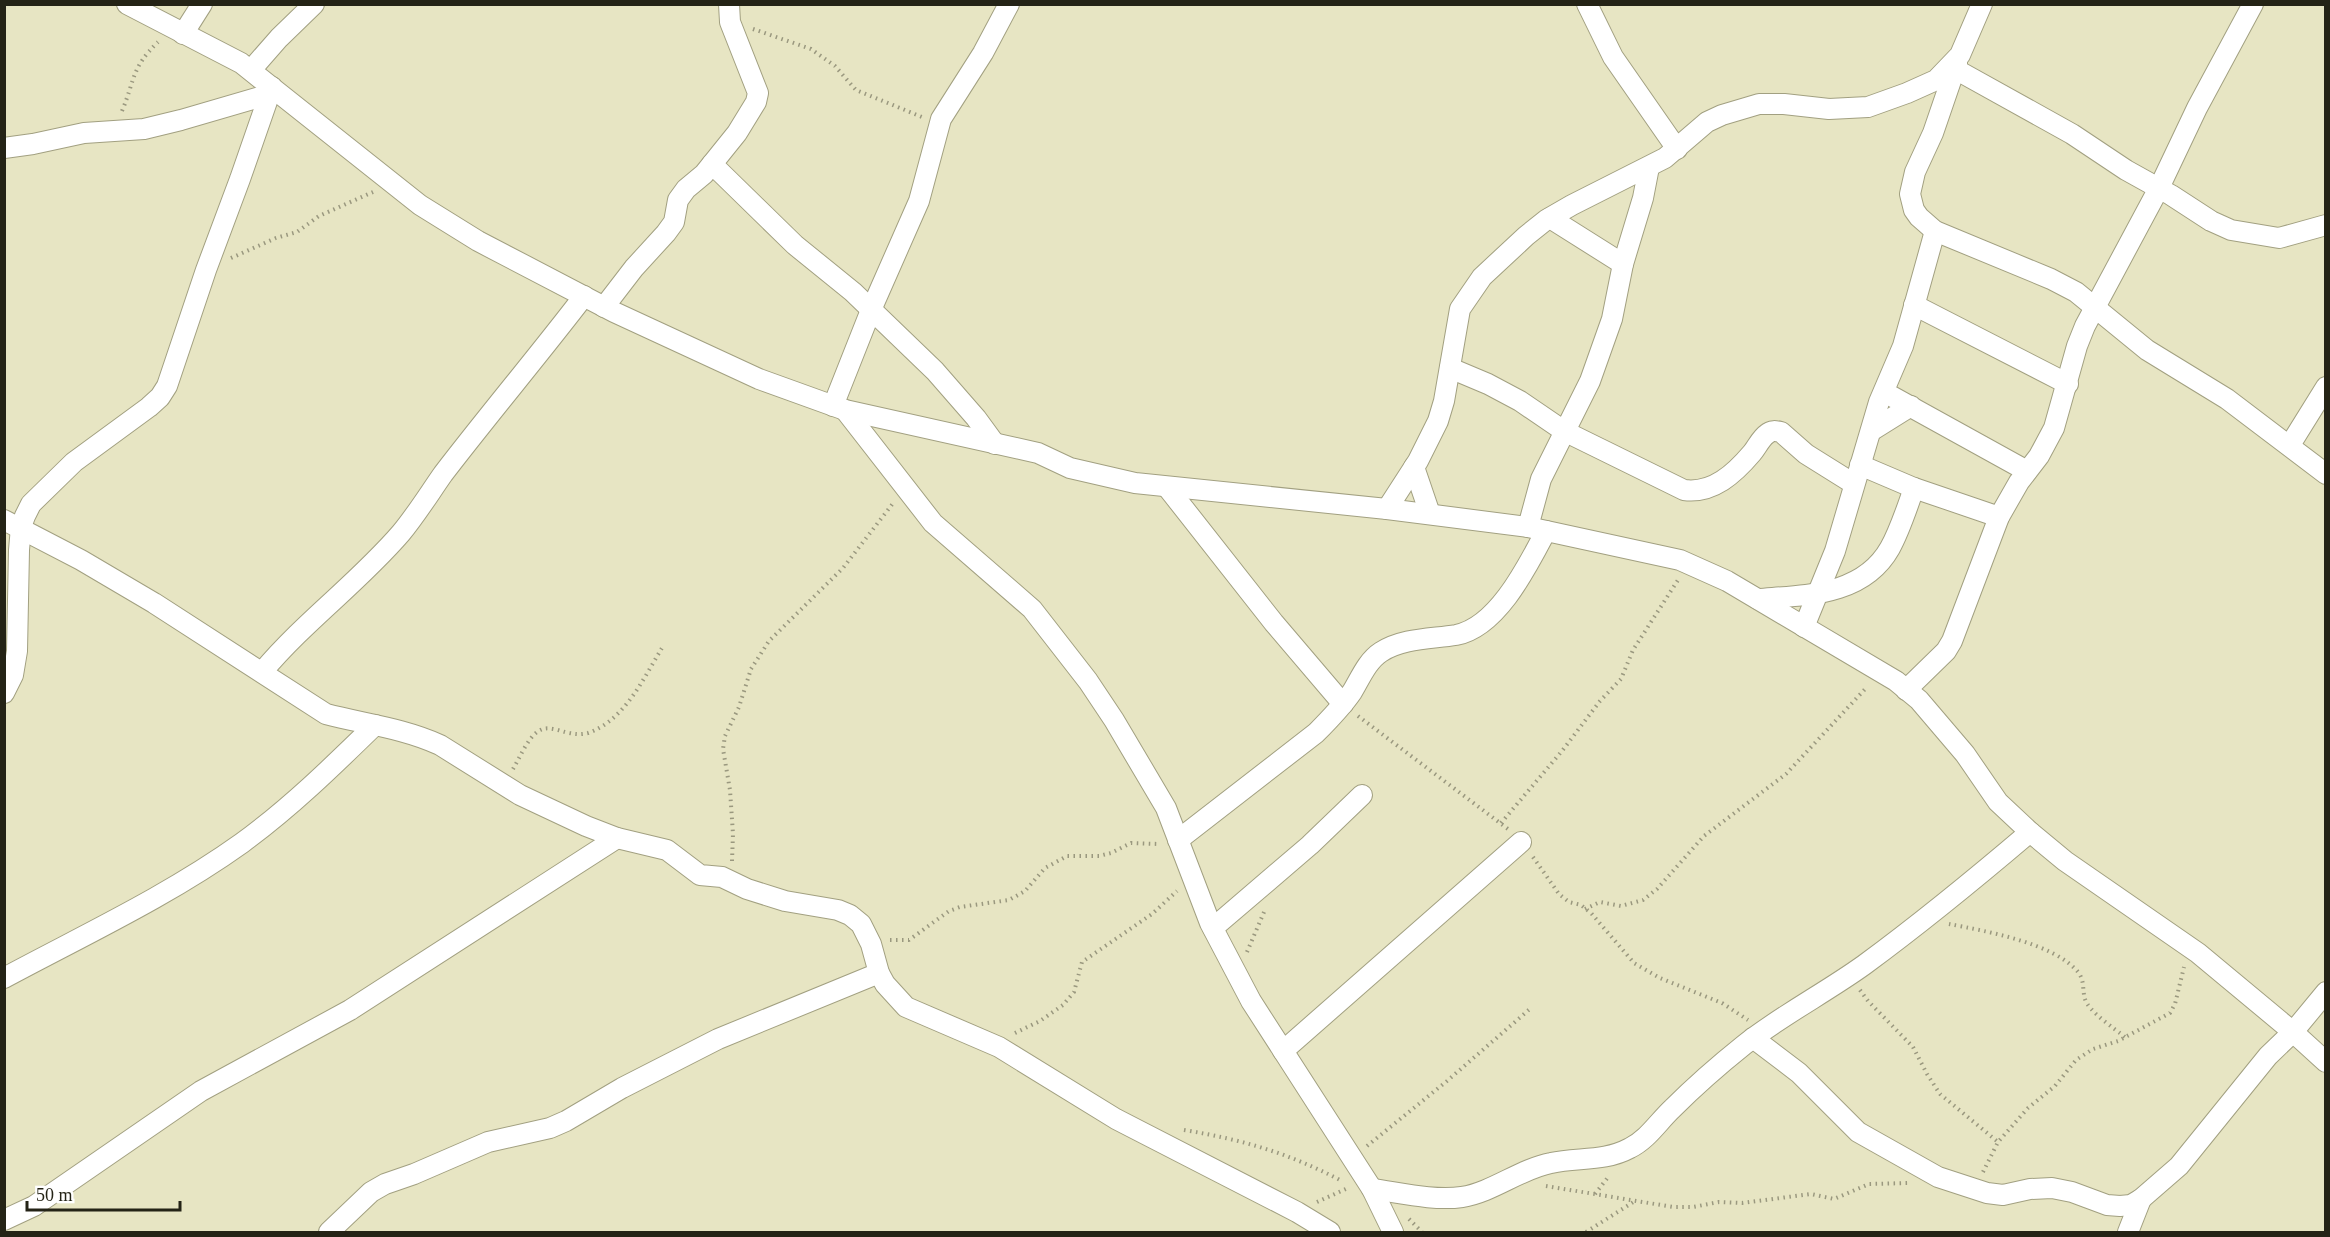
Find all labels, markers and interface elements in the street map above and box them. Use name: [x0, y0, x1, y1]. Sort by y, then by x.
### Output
scale bar: [27, 1174, 180, 1212]
text: 50 m: [36, 1185, 73, 1205]

